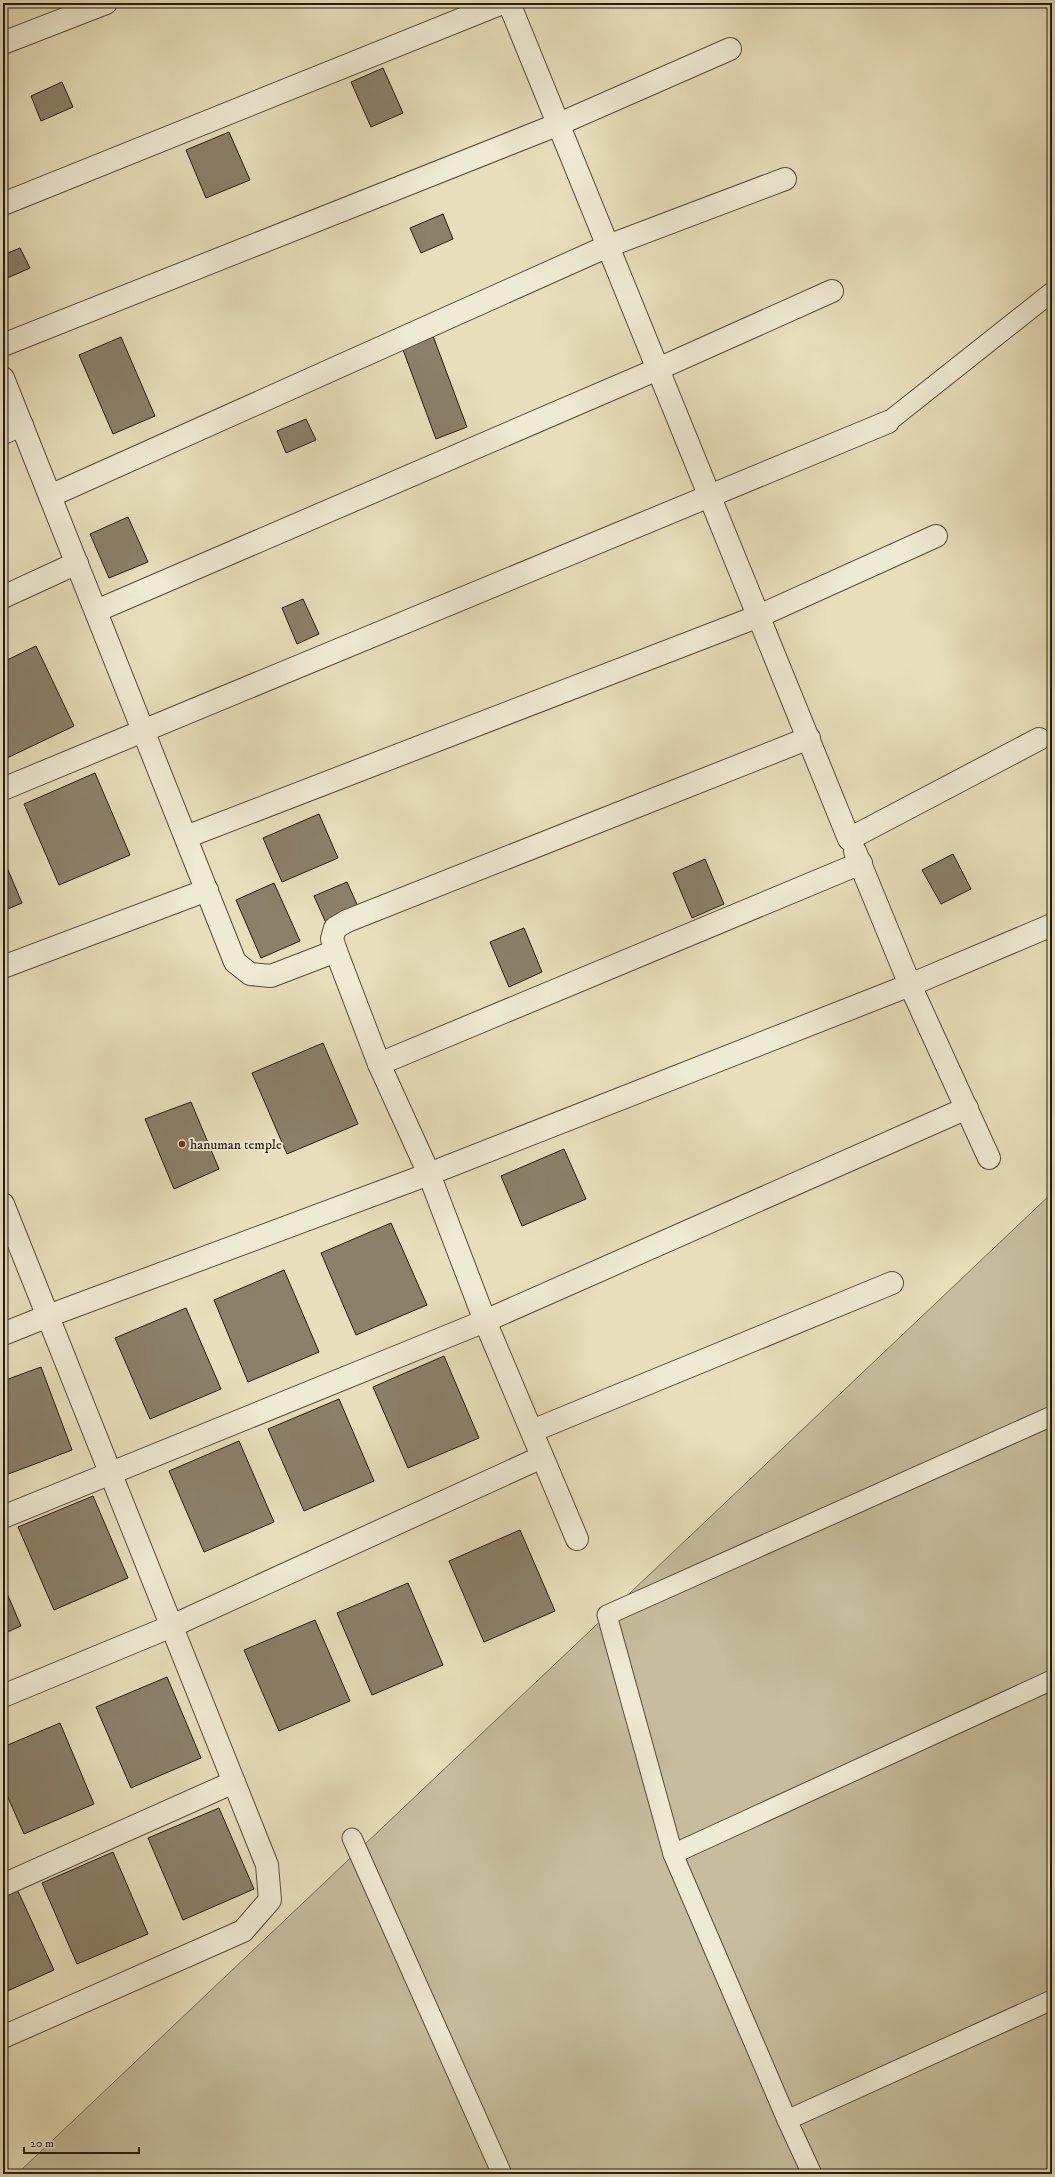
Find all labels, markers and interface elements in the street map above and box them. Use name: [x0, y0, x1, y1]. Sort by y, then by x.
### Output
place label: hanuman temple: [190, 1136, 282, 1154]
marker: hanuman temple: [177, 1139, 187, 1149]
scale bar: [24, 2129, 139, 2155]
text: 20 m: [30, 2136, 54, 2151]

